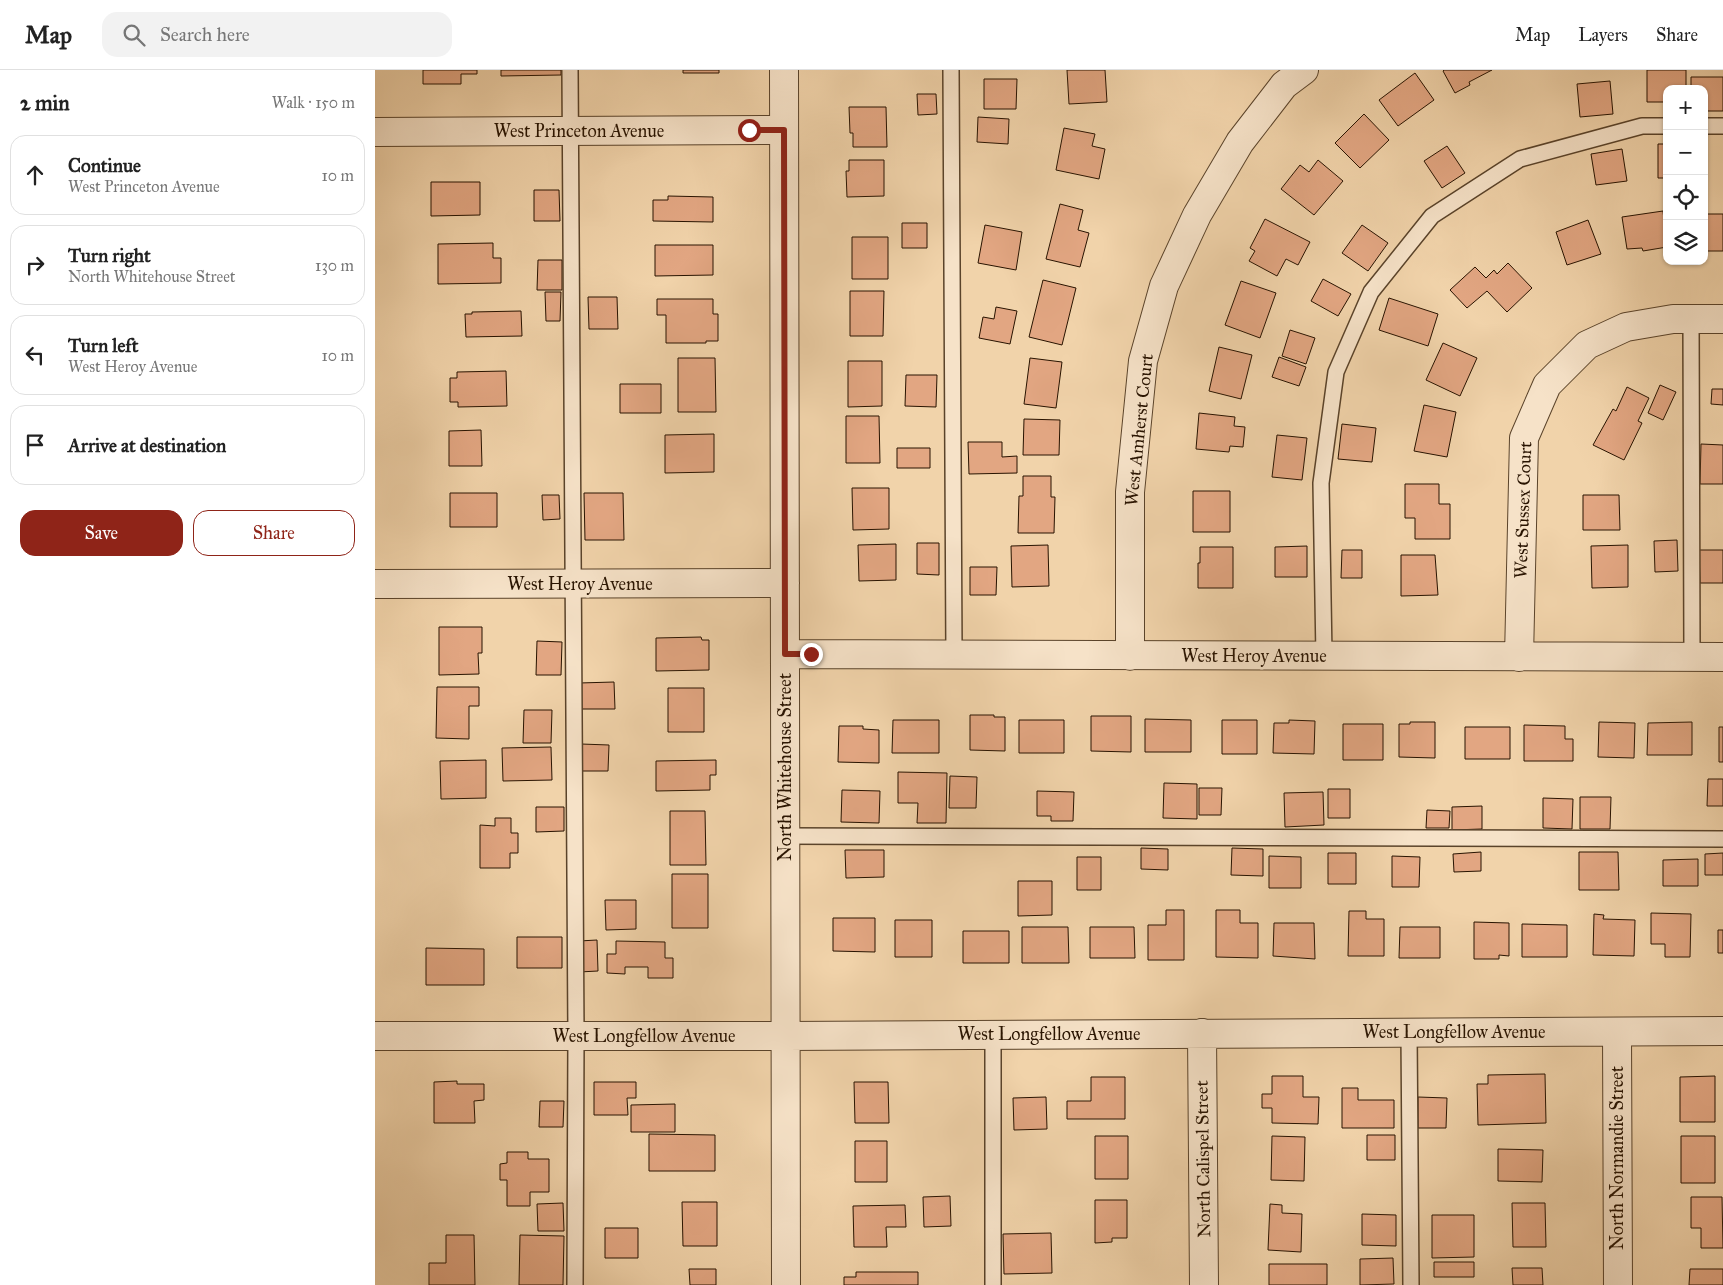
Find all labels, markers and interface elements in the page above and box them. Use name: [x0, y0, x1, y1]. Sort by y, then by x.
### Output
search box: [102, 12, 452, 57]
text: Map: [25, 20, 72, 50]
icon: search: [120, 21, 148, 49]
text: Search here: [160, 23, 250, 46]
text: Map: [1515, 24, 1550, 46]
text: Layers: [1578, 24, 1628, 46]
text: Share: [1656, 24, 1698, 46]
map controls: [1663, 85, 1708, 265]
button: +: [1663, 85, 1708, 130]
text: 2 min: [20, 90, 70, 116]
text: Walk · 150 m: [272, 93, 355, 112]
route start: [738, 119, 761, 142]
street label: West Princeton Avenue: [494, 120, 664, 142]
button: −: [1663, 130, 1708, 175]
text: Continue: [68, 154, 141, 177]
icon: ahead: [21, 161, 49, 189]
text: 10 m: [322, 166, 354, 185]
button: locate: [1663, 175, 1708, 220]
text: West Princeton Avenue: [68, 177, 220, 196]
button: layers: [1663, 220, 1708, 265]
text: Turn right: [68, 244, 151, 267]
icon: right: [21, 251, 49, 279]
text: 130 m: [315, 256, 354, 275]
text: North Whitehouse Street: [68, 267, 235, 286]
text: Turn left: [68, 334, 138, 357]
icon: left: [21, 341, 49, 369]
text: 10 m: [322, 346, 354, 365]
street label: West Amherst Court: [1120, 352, 1158, 507]
text: West Heroy Avenue: [68, 357, 197, 376]
icon: arrive: [21, 431, 49, 459]
text: Arrive at destination: [68, 434, 226, 457]
street label: West Sussex Court: [1510, 440, 1536, 579]
button: Save: [20, 510, 183, 556]
button: Share: [193, 510, 355, 556]
street label: West Heroy Avenue: [507, 573, 653, 595]
route end: [800, 643, 823, 666]
street label: West Heroy Avenue: [1181, 645, 1327, 667]
street label: North Whitehouse Street: [774, 672, 796, 861]
street label: West Longfellow Avenue: [1362, 1021, 1546, 1044]
street label: West Longfellow Avenue: [957, 1023, 1141, 1046]
street label: West Longfellow Avenue: [552, 1025, 736, 1048]
street label: North Normandie Street: [1606, 1065, 1628, 1250]
street label: North Calispel Street: [1191, 1080, 1215, 1238]

